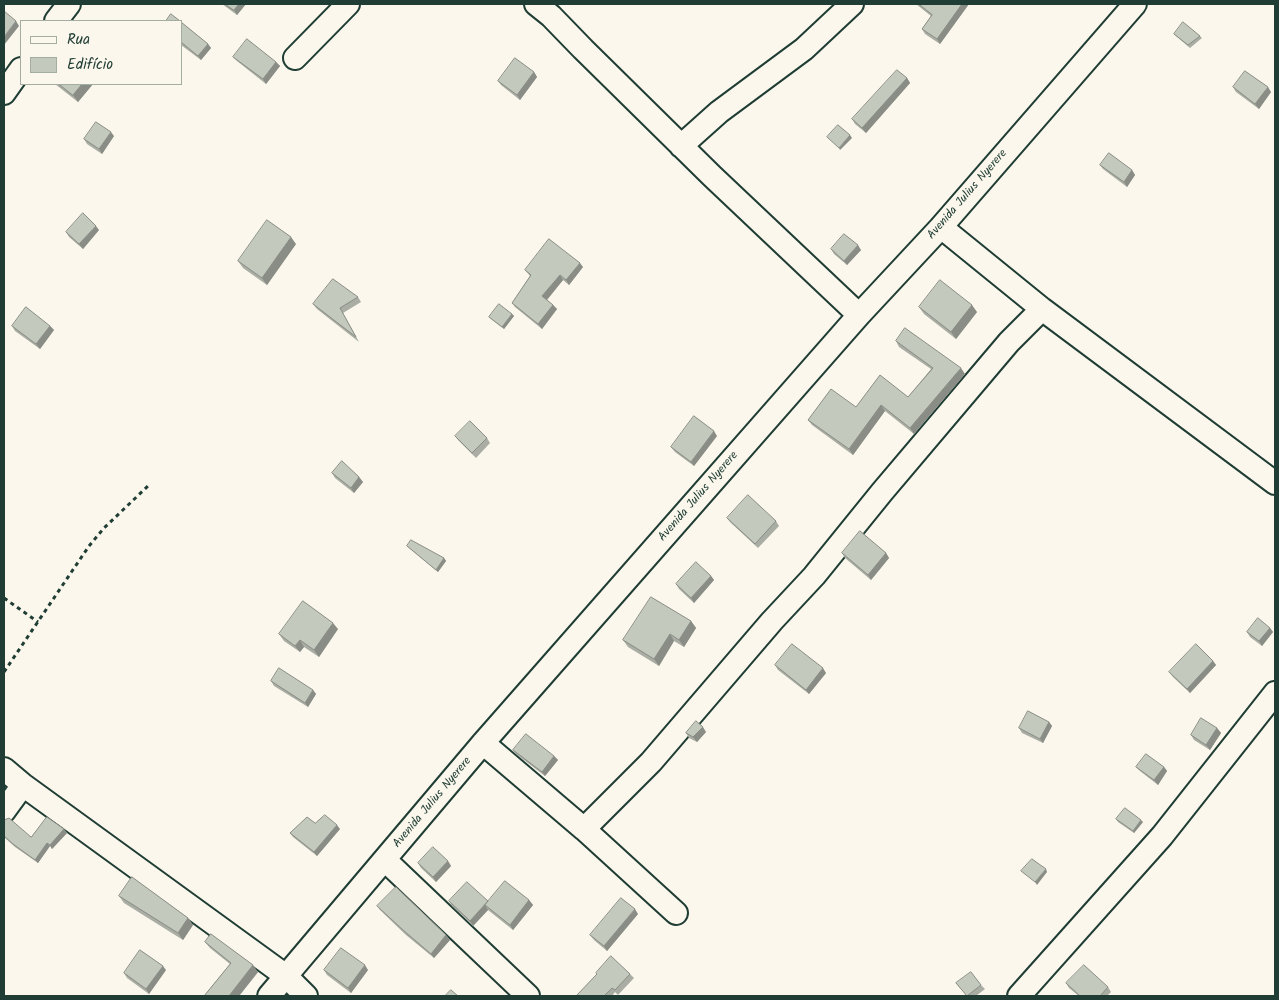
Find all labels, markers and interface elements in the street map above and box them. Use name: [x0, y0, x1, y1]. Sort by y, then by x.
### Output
legend: [20, 20, 182, 85]
text: Rua: [67, 28, 90, 52]
text: Edifício: [67, 53, 113, 77]
street label: Avenida Julius Nyerere: [925, 147, 1011, 243]
street label: Avenida Julius Nyerere: [656, 449, 742, 545]
street label: Avenida Julius Nyerere: [391, 755, 475, 851]

